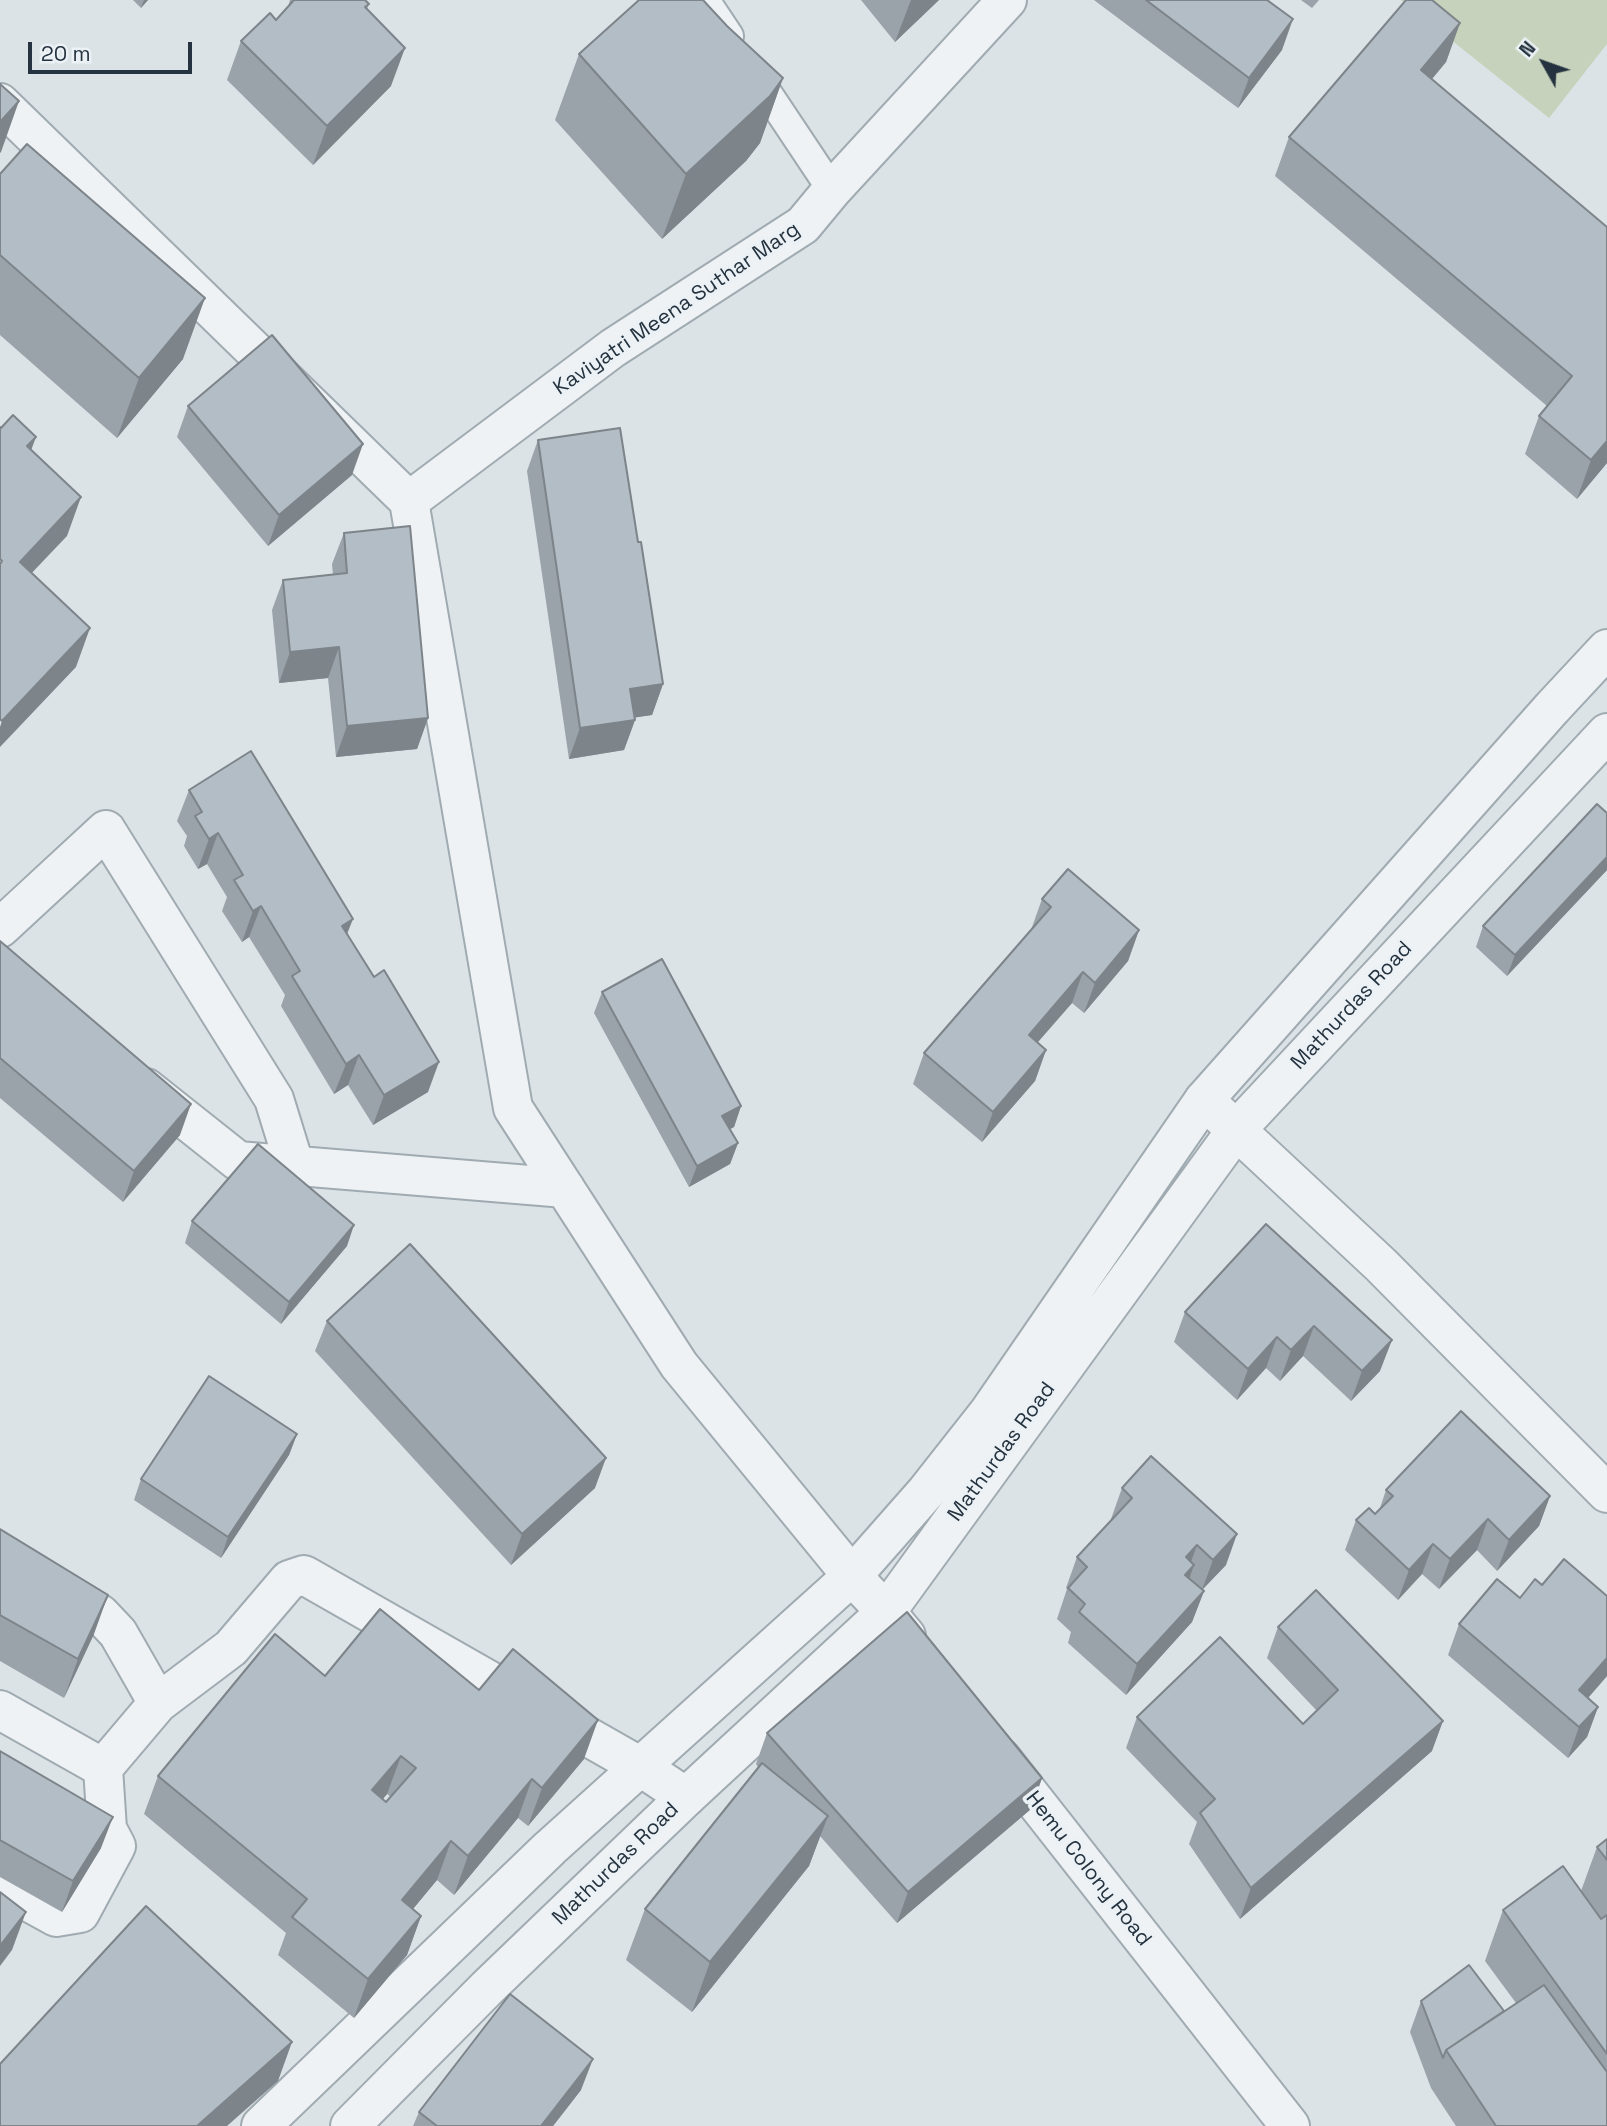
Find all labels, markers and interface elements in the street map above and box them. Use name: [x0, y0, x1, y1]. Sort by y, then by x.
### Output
scale bar: [32, 28, 196, 72]
north arrow: [1509, 28, 1579, 98]
text: N: [1514, 36, 1541, 62]
text: 20 m: [41, 40, 91, 67]
street label: Kaviyatri Meena Suthar Marg: [549, 217, 805, 401]
street label: Mathurdas Road: [1286, 937, 1418, 1075]
street label: Mathurdas Road: [943, 1378, 1061, 1526]
street label: Hemu Colony Road: [1020, 1787, 1156, 1951]
street label: Mathurdas Road: [548, 1797, 684, 1931]

